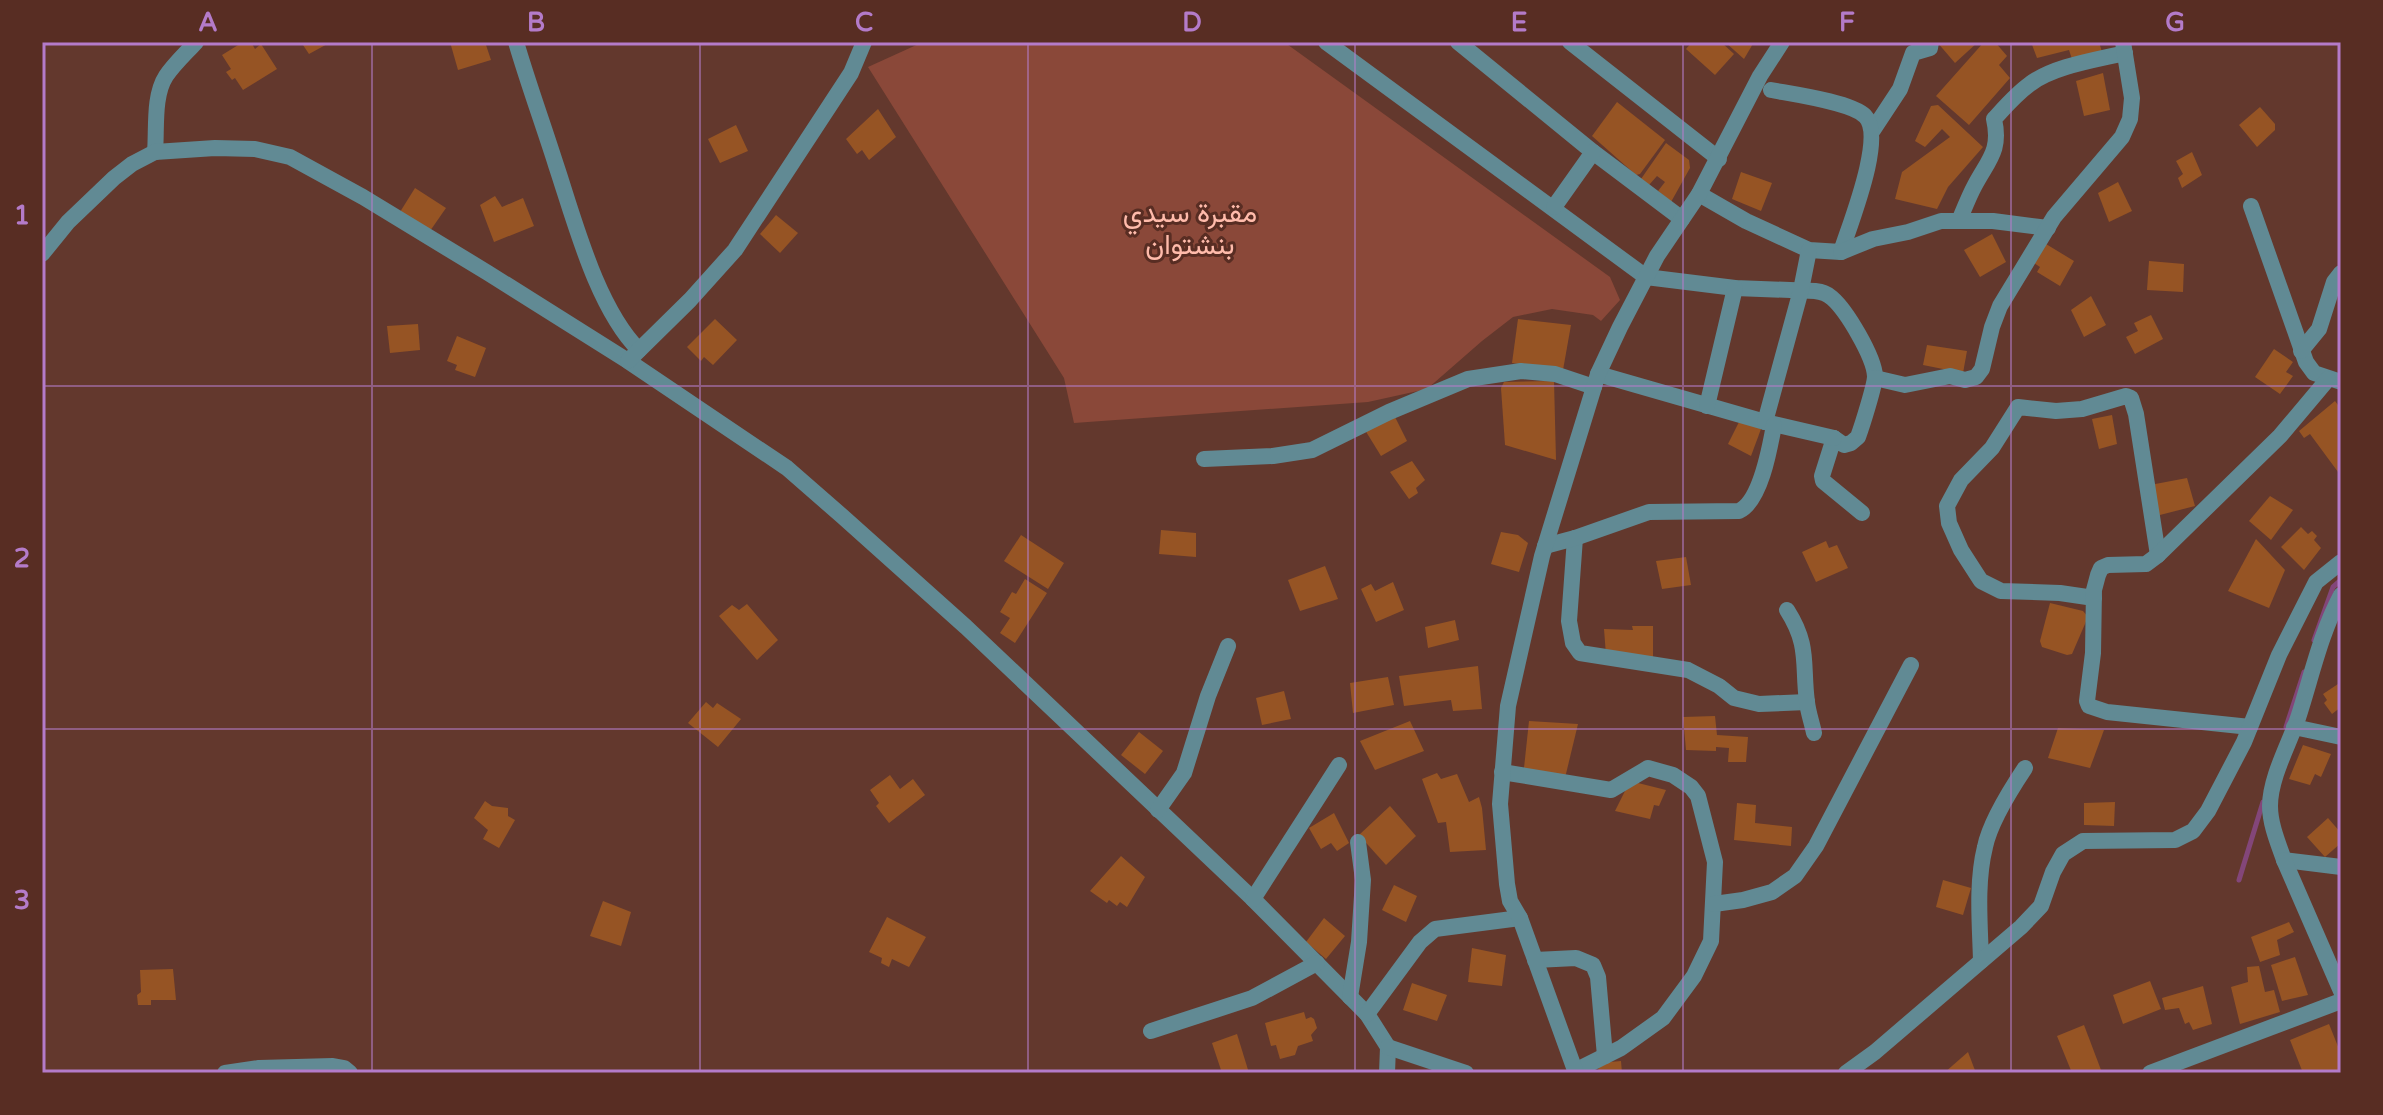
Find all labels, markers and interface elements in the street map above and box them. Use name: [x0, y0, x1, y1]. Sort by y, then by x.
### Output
text: A: [198, 7, 218, 38]
text: B: [527, 7, 545, 38]
text: C: [855, 7, 873, 38]
text: D: [1182, 7, 1202, 38]
text: E: [1511, 7, 1527, 38]
text: F: [1839, 7, 1855, 38]
text: G: [2165, 7, 2185, 38]
park label: مقبرة سيدي بنشتوان: [1123, 196, 1257, 262]
text: 1: [14, 200, 30, 231]
text: 2: [14, 543, 30, 574]
text: 3: [14, 885, 30, 916]

